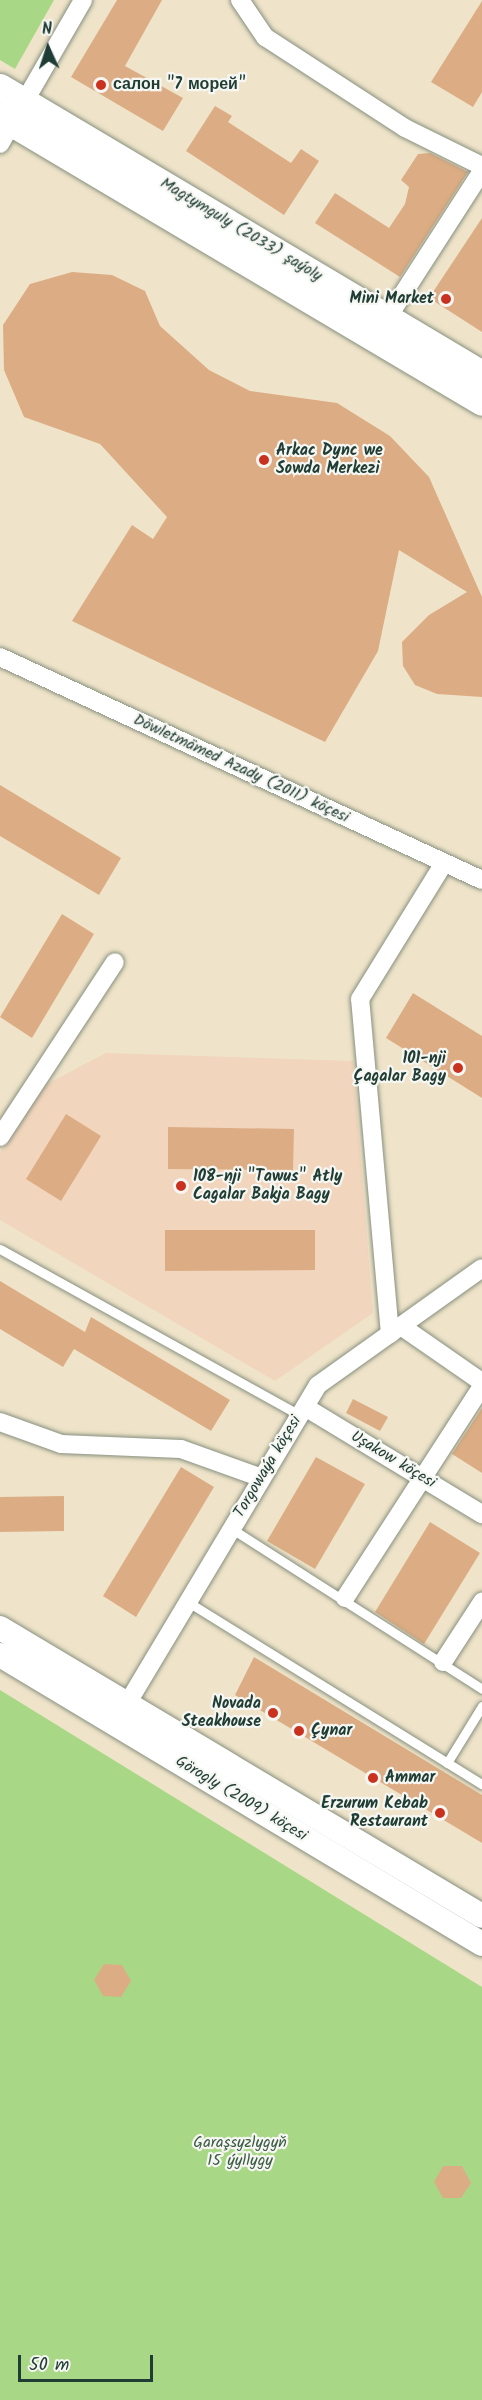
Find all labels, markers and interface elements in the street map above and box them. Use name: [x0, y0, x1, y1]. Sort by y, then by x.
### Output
text: N: [41, 17, 53, 42]
north arrow: [18, 18, 78, 78]
place label: салон "7 морей": [113, 75, 246, 95]
marker: салон "7 морей": [94, 78, 108, 92]
street label: Magtymguly (2033) şaýoly: [157, 174, 325, 286]
place label: Mini Market: [350, 289, 434, 309]
marker: Mini Market: [439, 292, 453, 306]
place label: Arkac Dync we Sowda Merkezi: [276, 441, 383, 479]
marker: Arkac Dync we Sowda Merkezi: [257, 453, 271, 467]
street label: Döwletmämed Azady (2011) köçesi: [130, 710, 352, 828]
place label: 101-nji Çagalar Bagy: [353, 1049, 446, 1087]
marker: 101-nji Çagalar Bagy: [451, 1061, 465, 1075]
place label: 108-nji "Tawus" Atly Cagalar Bakja Bagy: [193, 1167, 342, 1205]
marker: 108-nji "Tawus" Atly Cagalar Bakja Bagy: [174, 1179, 188, 1193]
street label: Torgowaýa köçesi: [230, 1413, 306, 1521]
street label: Uşakow köçesi: [347, 1427, 439, 1493]
place label: Novada Steakhouse: [182, 1694, 261, 1732]
marker: Novada Steakhouse: [266, 1706, 280, 1720]
place label: Çynar: [311, 1721, 352, 1741]
marker: Çynar: [292, 1724, 306, 1738]
street label: Görogly (2009) köçesi: [172, 1752, 310, 1846]
place label: Ammar: [385, 1768, 435, 1788]
marker: Ammar: [366, 1771, 380, 1785]
place label: Erzurum Kebab Restaurant: [321, 1794, 428, 1832]
marker: Erzurum Kebab Restaurant: [433, 1806, 447, 1820]
park label: Garaşsyzlygyň 15 ýyllygy: [193, 2133, 287, 2171]
scale bar: [21, 2343, 156, 2381]
text: 50 m: [29, 2351, 69, 2380]

